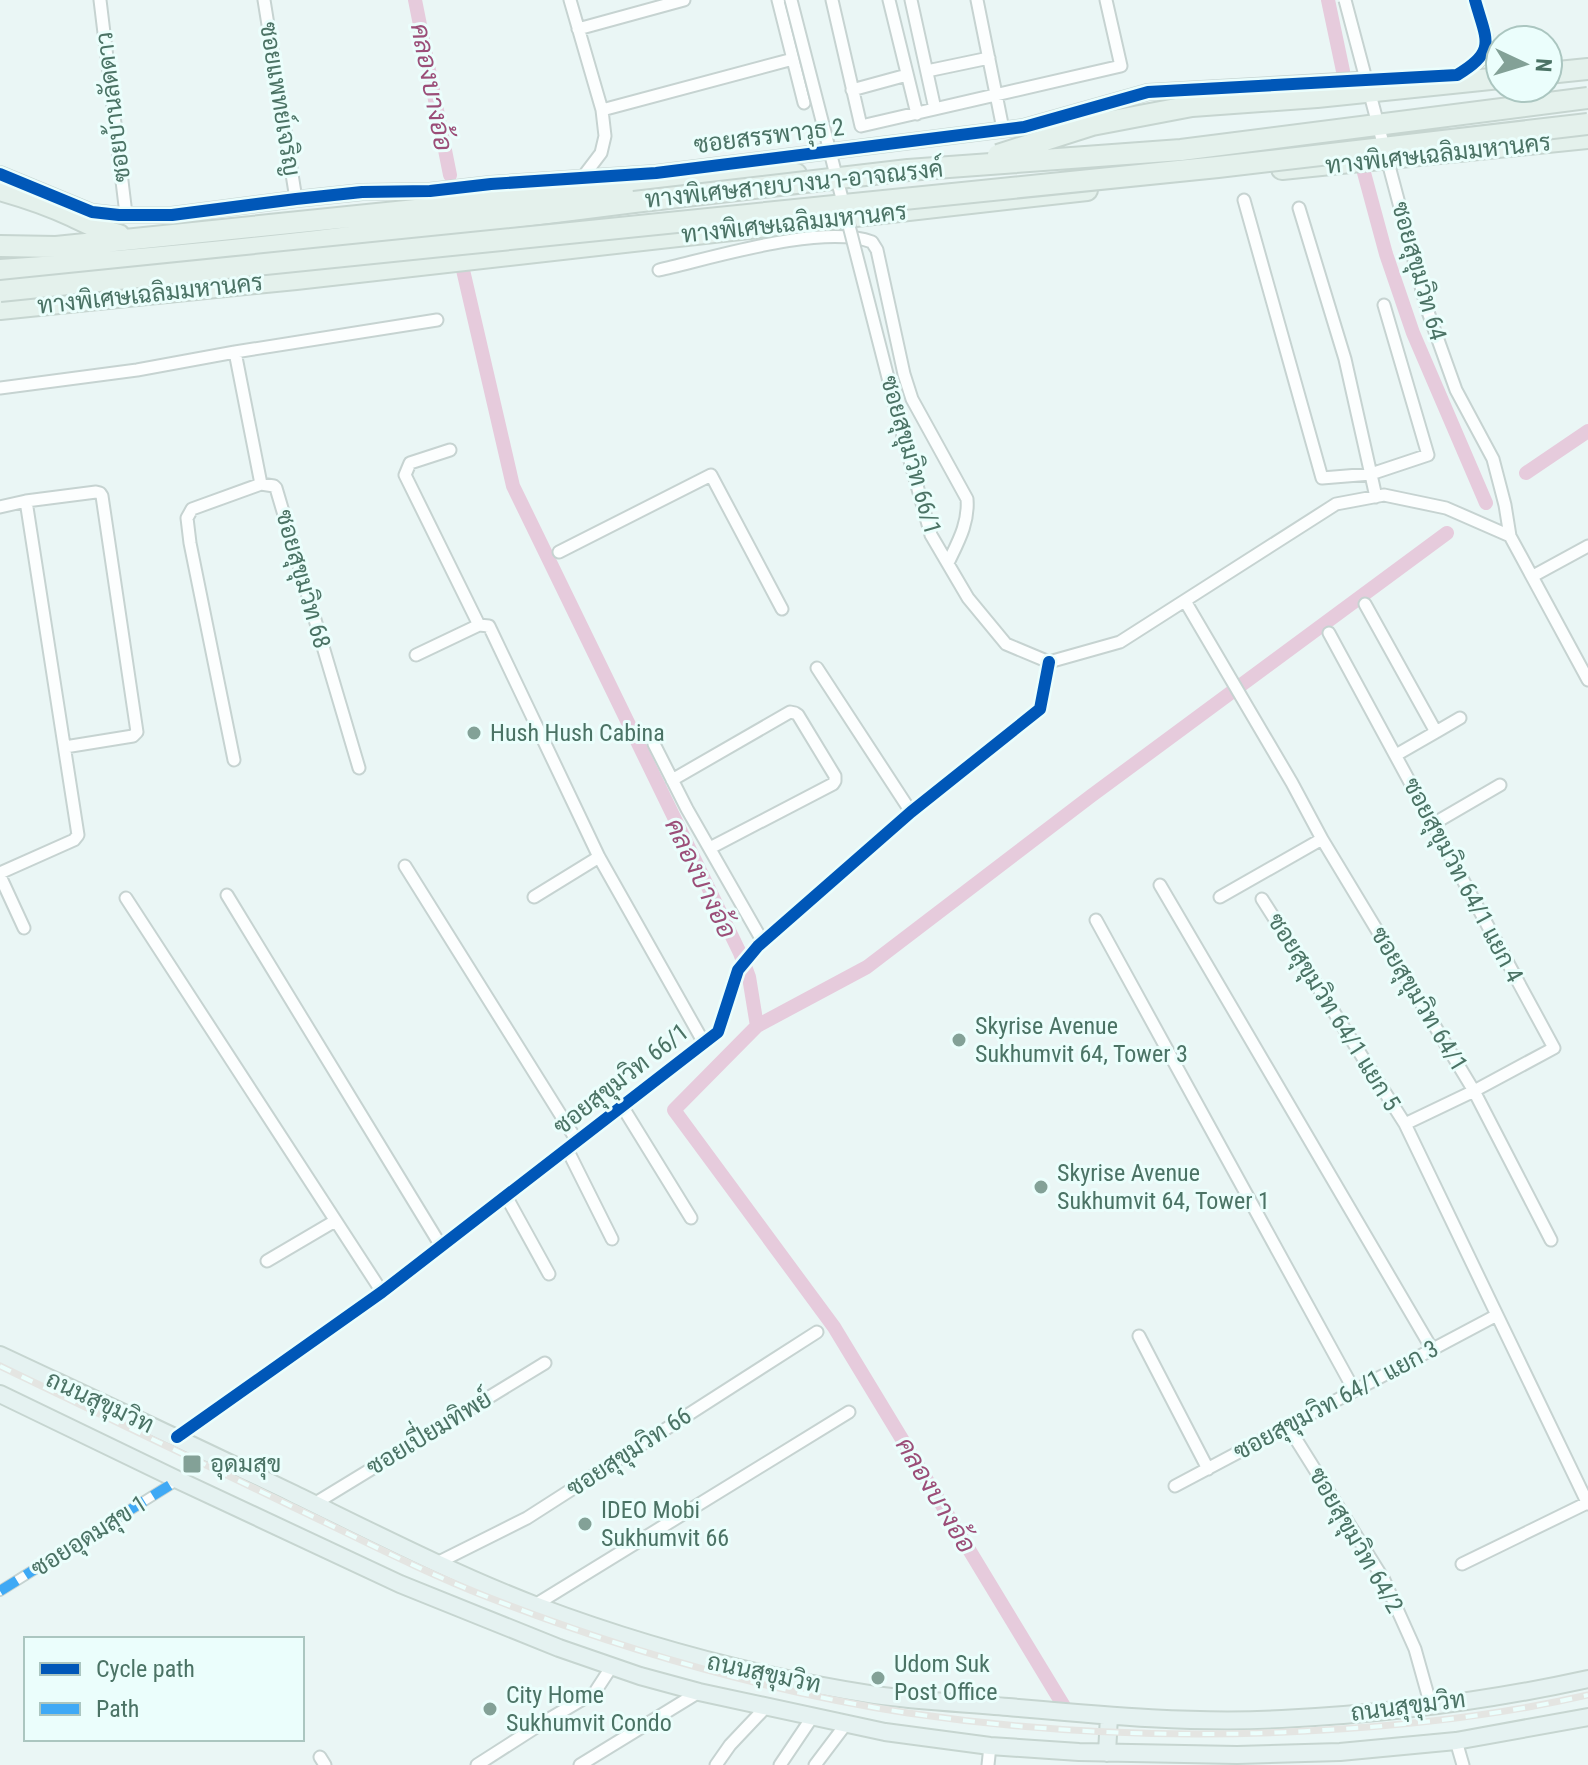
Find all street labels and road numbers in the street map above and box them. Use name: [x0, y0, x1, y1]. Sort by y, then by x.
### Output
street label: ซอยแพทย์เจริญ: [254, 20, 308, 178]
street label: ซอยบ้านลัดดาว: [89, 30, 136, 184]
street label: ซอยสรรพาวุธ 2: [692, 113, 846, 161]
street label: ทางพิเศษเฉลิมมหานคร: [1324, 128, 1552, 180]
street label: ทางพิเศษสายบางนา-อาจณรงค์: [643, 152, 945, 214]
street label: ทางพิเศษเฉลิมมหานคร: [680, 197, 908, 249]
street label: ซอยสุขุมวิท 64: [1384, 199, 1452, 344]
street label: ทางพิเศษเฉลิมมหานคร: [36, 268, 264, 320]
street label: ซอยสุขุมวิท 66/1: [873, 373, 947, 538]
street label: ซอยสุขุมวิท 68: [268, 507, 336, 652]
street label: ซอยสุขุมวิท 64/1 แยก 4: [1395, 773, 1529, 988]
street label: ซอยสุขุมวิท 64/1 แยก 5: [1260, 908, 1406, 1117]
street label: ซอยสุขุมวิท 64/1: [1363, 922, 1473, 1077]
street label: ซอยสุขุมวิท 66/1: [548, 1018, 695, 1142]
street label: ซอยสุขุมวิท 64/1 แยก 3: [1229, 1334, 1444, 1468]
street label: ถนนสุขุมวิท: [41, 1365, 158, 1441]
street label: ซอยเปี่ยมทิพย์: [358, 1379, 497, 1481]
street label: ซอยสุขุมวิท 66: [562, 1401, 698, 1504]
street label: ซอยสุขุมวิท 64/2: [1301, 1462, 1409, 1619]
street label: ซอยอุดมสุข 1: [26, 1489, 153, 1584]
street label: ถนนสุขุมวิท: [704, 1647, 823, 1701]
street label: ถนนสุขุมวิท: [1349, 1685, 1467, 1729]

